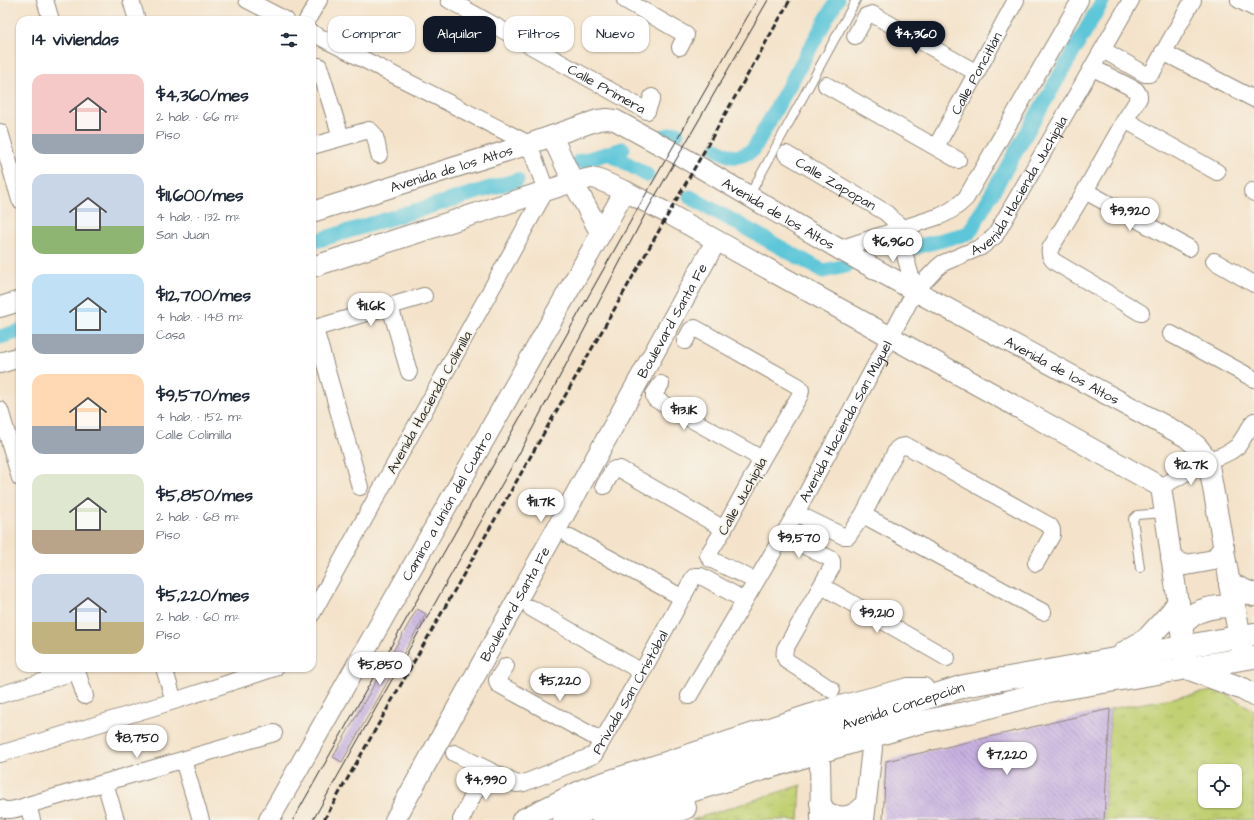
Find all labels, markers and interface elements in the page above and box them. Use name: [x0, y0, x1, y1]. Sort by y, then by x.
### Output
chip: Comprar: [328, 16, 415, 52]
chip: Alquilar: [423, 16, 496, 52]
chip: Filtros: [504, 16, 574, 52]
chip: Nuevo: [582, 16, 649, 52]
pin: $4,360: [883, 21, 949, 55]
text: $4,360: [895, 25, 937, 43]
text: 14 viviendas: [32, 28, 119, 52]
icon: filters: [278, 29, 300, 51]
street label: Calle Poncitlán: [946, 29, 1008, 119]
street label: Calle Primera: [564, 59, 649, 119]
text: $4,360/mes: [156, 84, 249, 108]
icon: home: [64, 90, 112, 138]
text: 2 hab. · 66 m²: [156, 108, 240, 126]
street label: Avenida Hacienda Juchipila: [968, 113, 1073, 261]
text: Piso: [156, 126, 180, 144]
street label: Avenida de los Altos: [388, 141, 516, 198]
street label: Calle Zapopan: [792, 153, 880, 216]
street label: Avenida de los Altos: [718, 173, 838, 255]
text: $11,600/mes: [156, 184, 244, 208]
icon: home: [64, 190, 112, 238]
pin: $9,920: [1097, 198, 1163, 232]
text: $9,920: [1110, 202, 1150, 220]
text: 4 hab. · 132 m²: [156, 208, 240, 226]
text: San Juan: [156, 226, 209, 244]
pin: $6,960: [860, 229, 926, 263]
text: $6,960: [872, 233, 914, 251]
street label: Boulevard Santa Fe: [633, 260, 713, 382]
text: $12,700/mes: [156, 284, 251, 308]
icon: home: [64, 290, 112, 338]
pin: $11.6K: [338, 293, 404, 327]
text: $11.6K: [357, 297, 385, 315]
text: 4 hab. · 148 m²: [156, 308, 244, 326]
text: Casa: [156, 326, 185, 344]
street label: Avenida Hacienda Colimilla: [382, 327, 478, 478]
street label: Avenida de los Altos: [1001, 332, 1123, 410]
street label: Avenida Hacienda San Miguel: [795, 338, 897, 506]
text: $9,570/mes: [156, 384, 250, 408]
icon: home: [64, 390, 112, 438]
pin: $13.1K: [651, 397, 717, 431]
text: $13.1K: [671, 401, 697, 419]
text: 4 hab. · 152 m²: [156, 408, 243, 426]
text: Calle Colimilla: [156, 426, 231, 444]
street label: Camino a Unión del Cuatro: [397, 428, 498, 585]
pin: $12.7K: [1158, 452, 1224, 486]
street label: Calle Juchipila: [713, 454, 773, 539]
text: $12.7K: [1174, 456, 1208, 474]
text: $5,850/mes: [156, 484, 253, 508]
pin: $11.7K: [508, 489, 574, 523]
icon: home: [64, 490, 112, 538]
text: $11.7K: [527, 493, 555, 511]
text: 2 hab. · 68 m²: [156, 508, 240, 526]
pin: $9,570: [766, 525, 832, 559]
text: Piso: [156, 526, 180, 544]
text: $9,570: [778, 529, 820, 547]
street label: Boulevard Santa Fe: [476, 543, 556, 665]
text: $5,220/mes: [156, 584, 249, 608]
icon: home: [64, 590, 112, 638]
pin: $9,210: [844, 600, 910, 634]
text: $9,210: [860, 604, 894, 622]
text: 2 hab. · 60 m²: [156, 608, 240, 626]
text: Piso: [156, 626, 180, 644]
street label: Privada San Cristóbal: [588, 627, 674, 758]
pin: $5,850: [347, 652, 413, 686]
text: $5,850: [358, 656, 402, 674]
pin: $5,220: [527, 668, 593, 702]
text: $5,220: [539, 672, 581, 690]
street label: Avenida Concepción: [839, 677, 967, 735]
pin: $8,750: [104, 725, 170, 759]
text: $8,750: [115, 729, 159, 747]
pin: $7,220: [974, 742, 1040, 776]
text: $7,220: [987, 746, 1027, 764]
map controls: [1198, 764, 1242, 808]
button: locate: [1198, 764, 1242, 808]
pin: $4,990: [453, 767, 519, 801]
text: $4,990: [465, 771, 507, 789]

